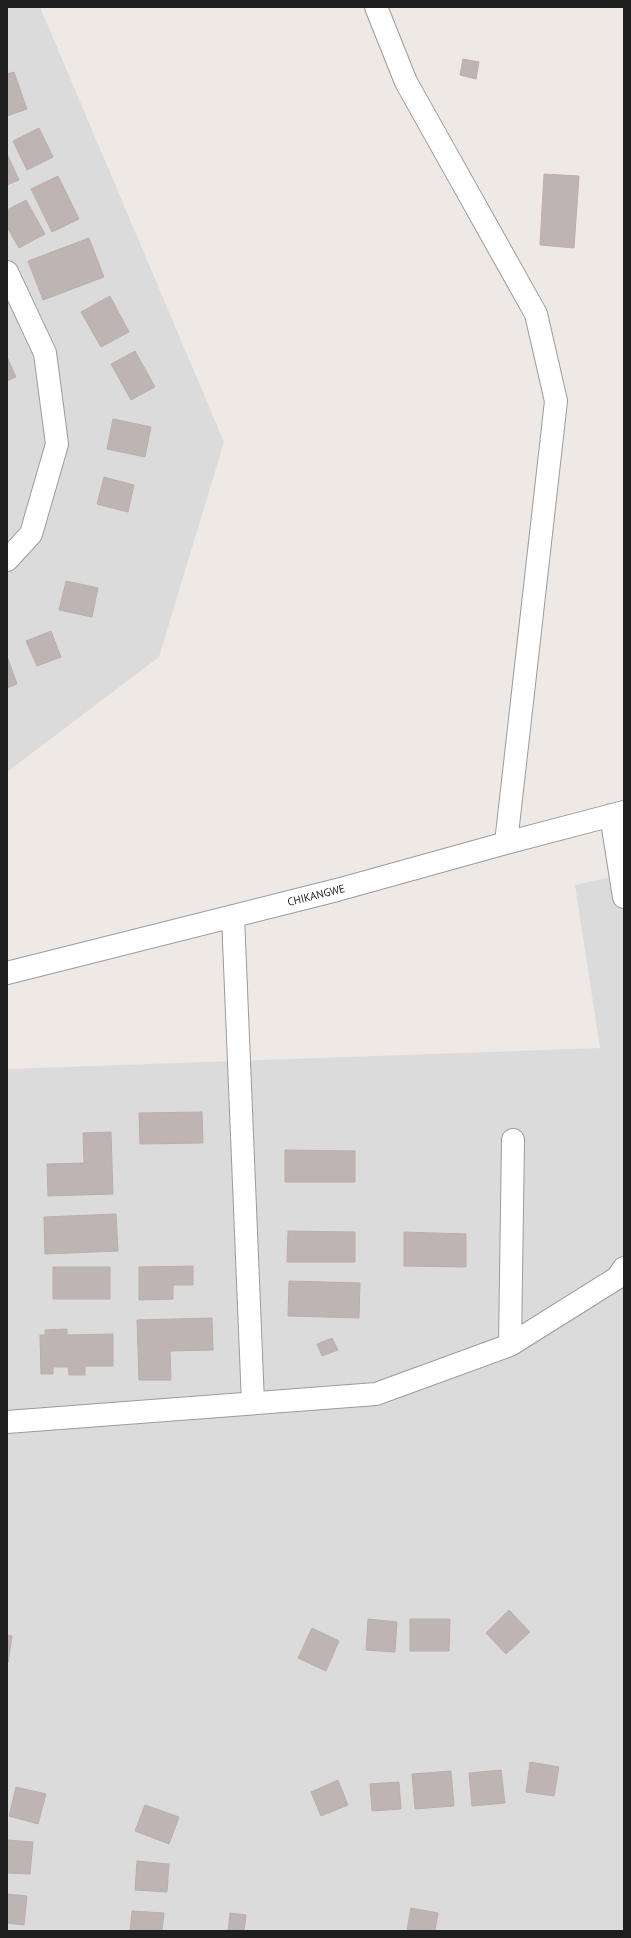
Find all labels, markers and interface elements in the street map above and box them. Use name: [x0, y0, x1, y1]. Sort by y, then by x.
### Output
street label: CHIKANGWE: [286, 881, 346, 909]

